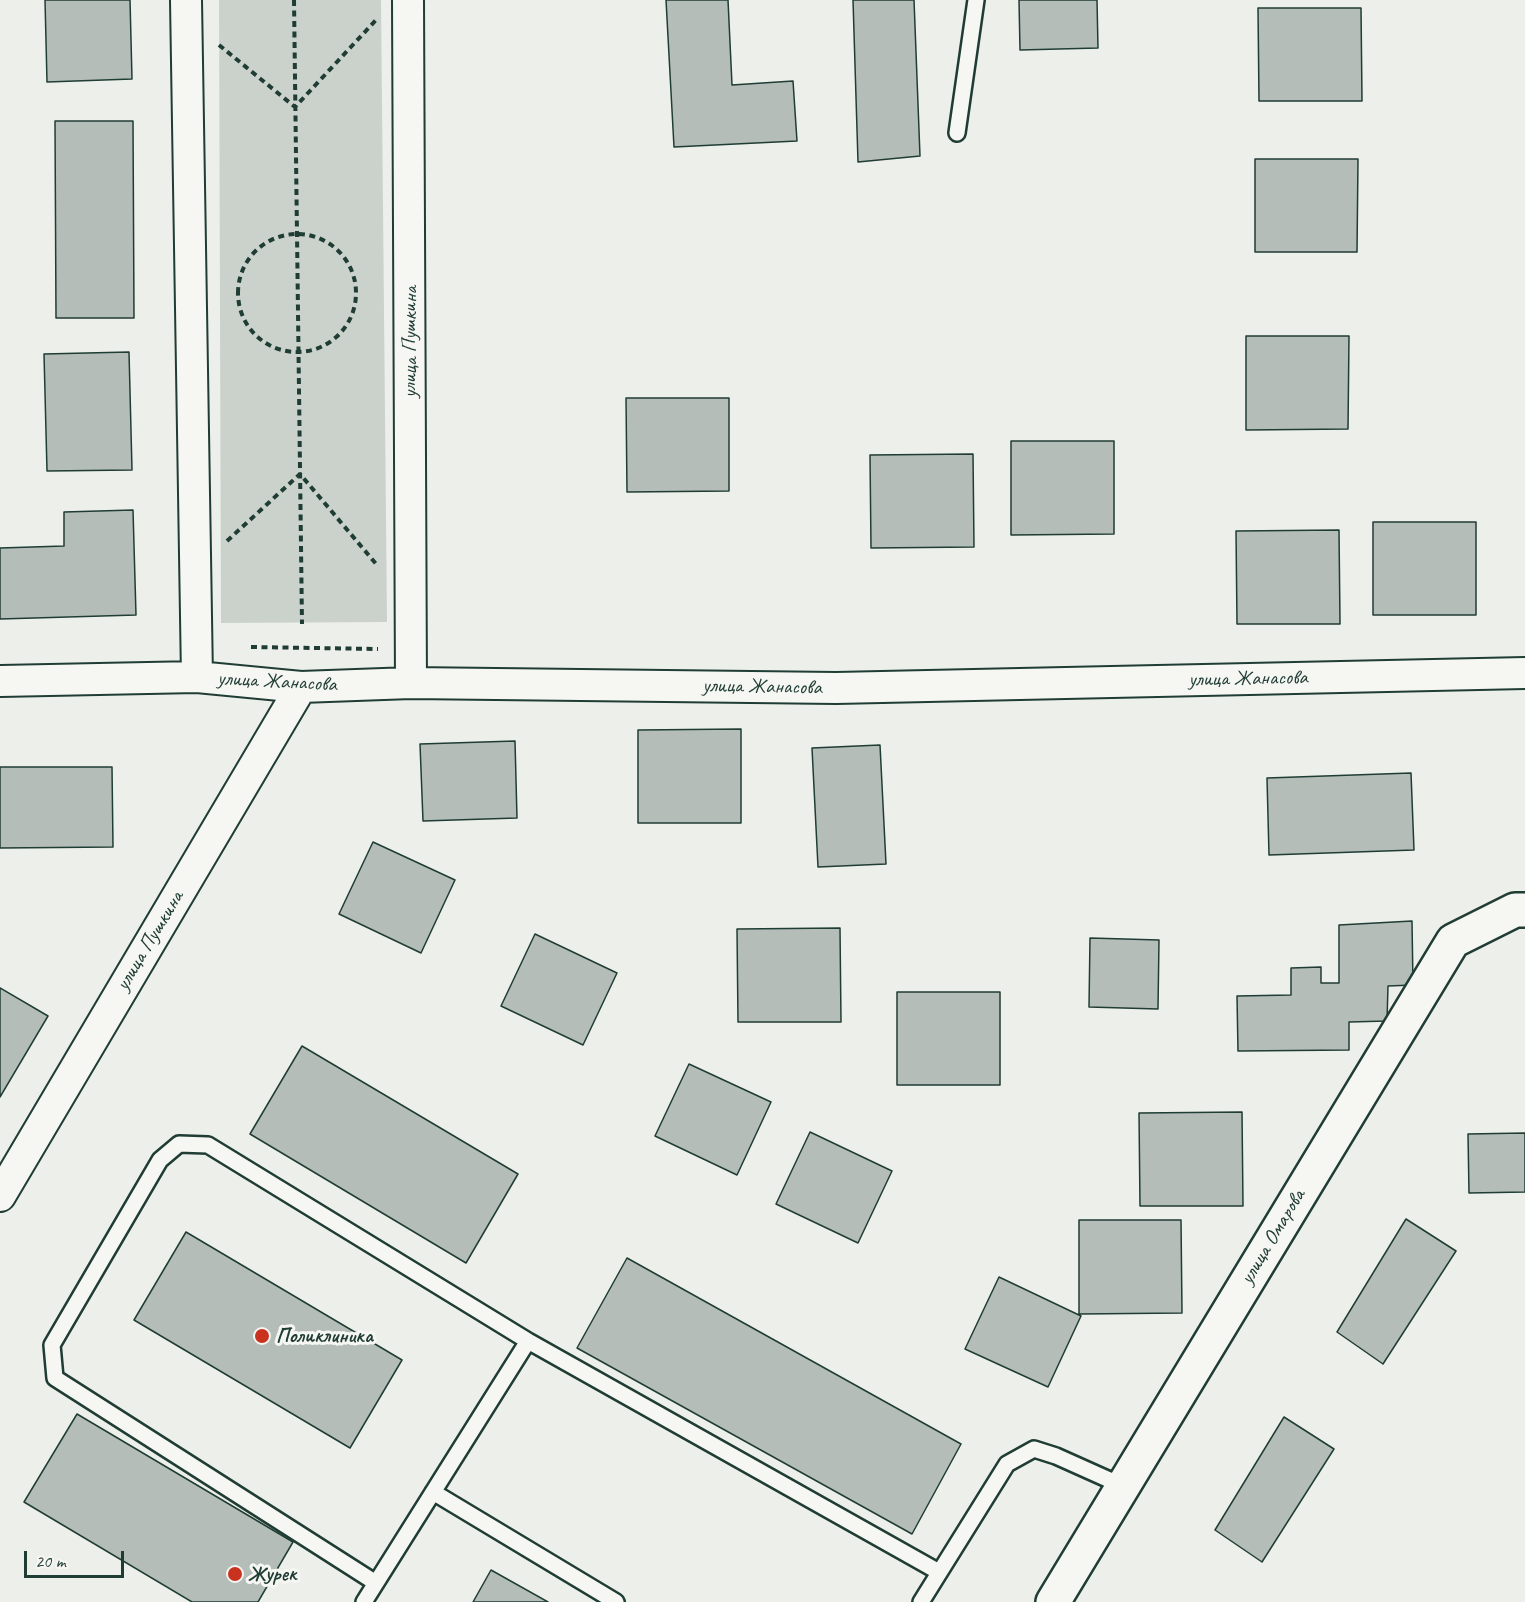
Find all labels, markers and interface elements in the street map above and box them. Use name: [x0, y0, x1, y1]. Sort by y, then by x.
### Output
street label: улица Пушкина: [397, 286, 423, 398]
street label: улица Жанасова: [1188, 665, 1308, 693]
street label: улица Жанасова: [217, 666, 337, 698]
street label: улица Жанасова: [702, 673, 822, 701]
street label: улица Пушкина: [110, 887, 190, 995]
street label: улица Омарова: [1235, 1185, 1311, 1289]
place label: Поликлиника: [276, 1323, 373, 1349]
marker: Поликлиника: [253, 1327, 271, 1345]
scale bar: [27, 1539, 128, 1577]
text: 20 m: [35, 1550, 66, 1572]
place label: Журек: [248, 1561, 296, 1587]
marker: Журек: [226, 1565, 244, 1583]

